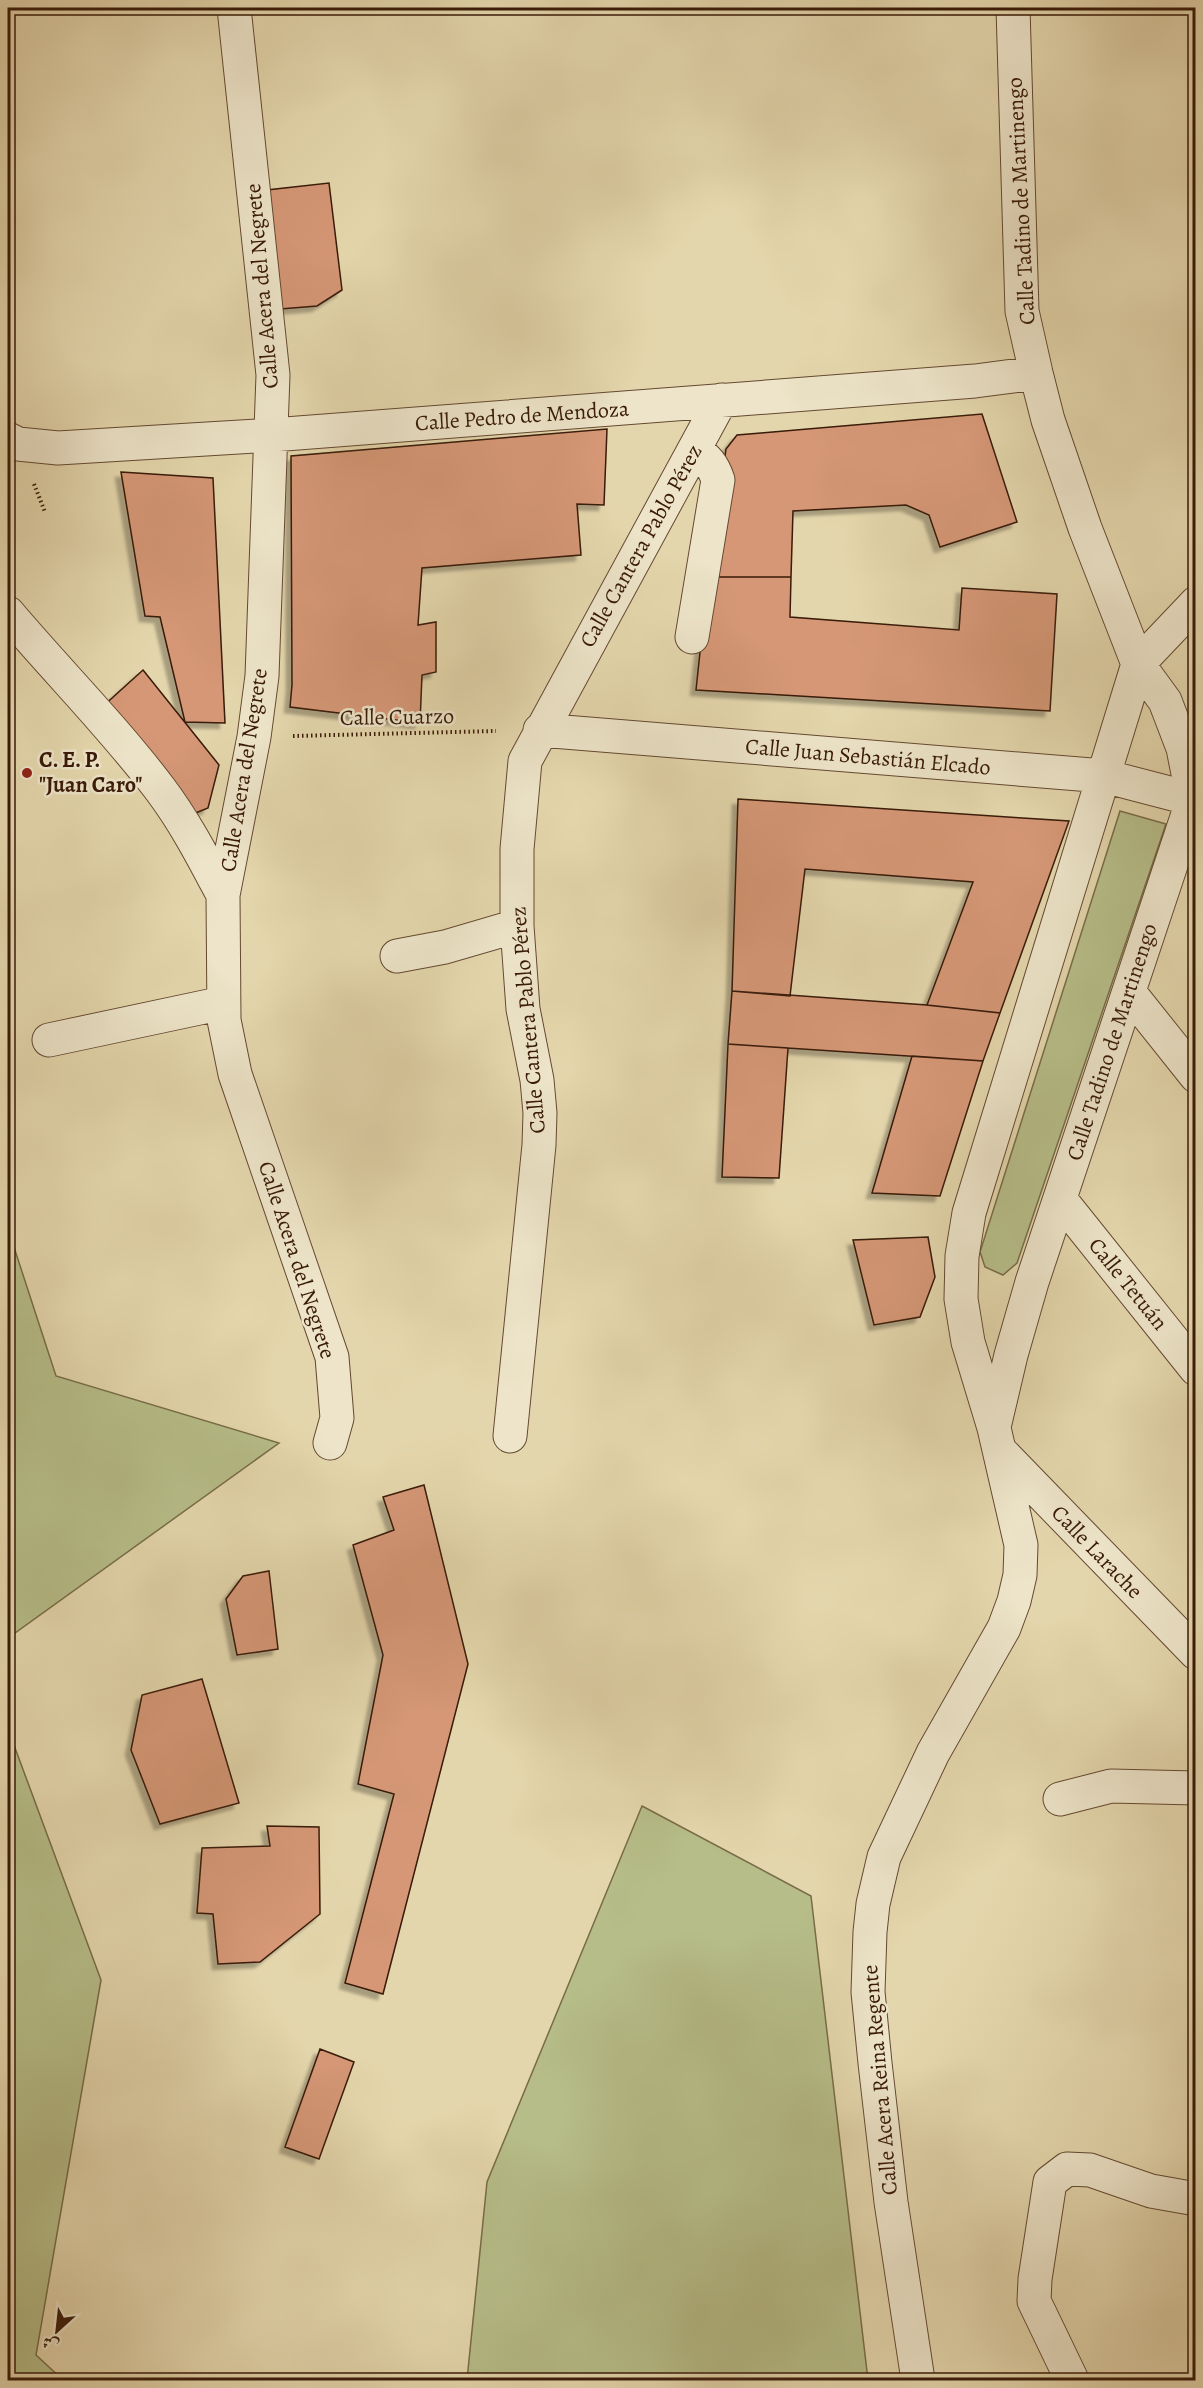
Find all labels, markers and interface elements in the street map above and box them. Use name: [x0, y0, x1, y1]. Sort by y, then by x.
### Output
street label: Calle Tadino de Martinengo: [1000, 76, 1042, 326]
street label: Calle Acera del Negrete: [238, 182, 286, 390]
street label: Calle Pedro de Mendoza: [414, 394, 631, 438]
street label: Calle Cantera Pablo Pérez: [573, 439, 709, 653]
street label: Calle Acera del Negrete: [213, 666, 275, 874]
street label: Calle Cuarzo: [340, 701, 454, 733]
street label: Calle Juan Sebastián Elcado: [744, 731, 992, 783]
place label: C. E. P. "Juan Caro": [39, 745, 142, 800]
marker: C. E. P. "Juan Caro": [20, 766, 34, 780]
street label: Calle Cantera Pablo Pérez: [503, 905, 553, 1135]
street label: Calle Tadino de Martinengo: [1059, 919, 1165, 1165]
street label: Calle Acera del Negrete: [251, 1158, 343, 1362]
street label: Calle Tetuán: [1081, 1231, 1175, 1337]
street label: Calle Larache: [1045, 1498, 1149, 1606]
street label: Calle Acera Reina Regente: [855, 1964, 905, 2196]
north arrow: [27, 2301, 87, 2361]
text: ش: [39, 2330, 63, 2357]

